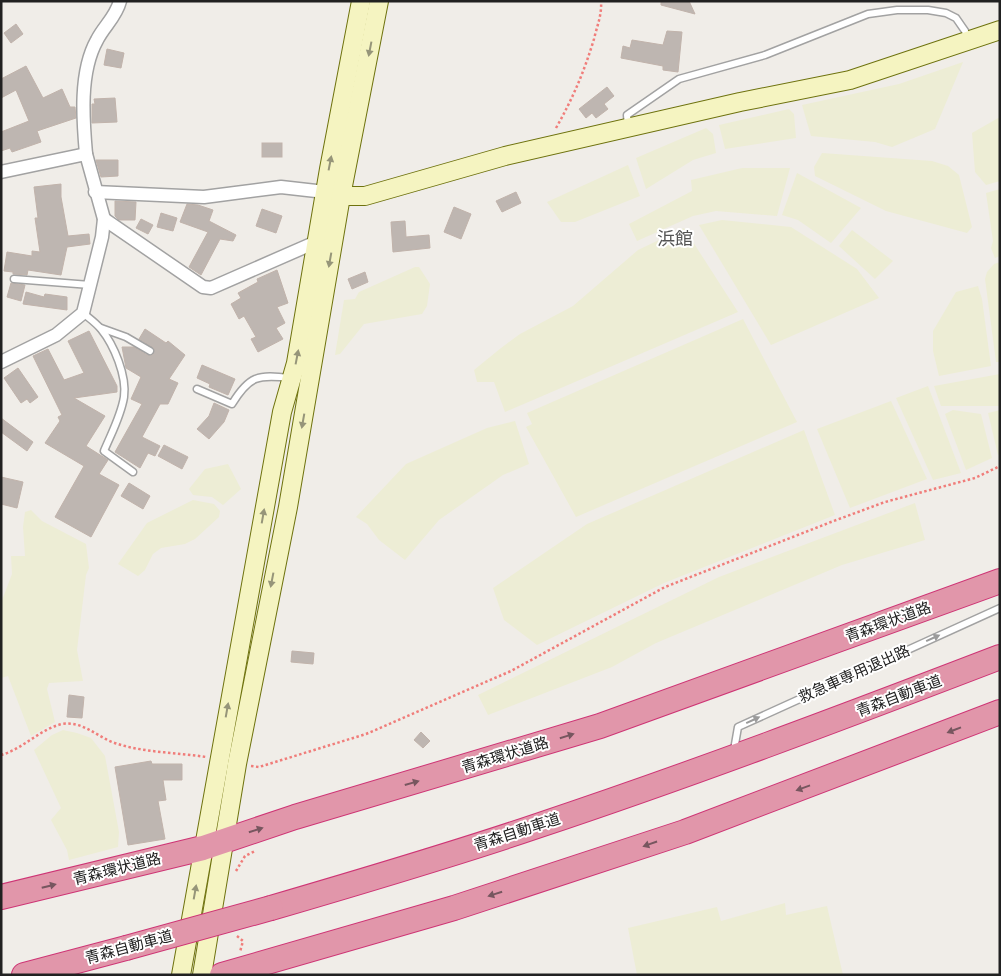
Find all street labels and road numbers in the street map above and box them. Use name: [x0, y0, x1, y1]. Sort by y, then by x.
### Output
street label: 青森環状道路: [842, 597, 934, 647]
street label: 救急車専用退出路: [795, 640, 913, 708]
street label: 青森自動車道: [853, 671, 945, 721]
street label: 青森環状道路: [459, 732, 551, 778]
street label: 青森自動車道: [471, 809, 563, 855]
street label: 青森環状道路: [71, 848, 163, 890]
street label: 青森自動車道: [83, 926, 175, 968]

